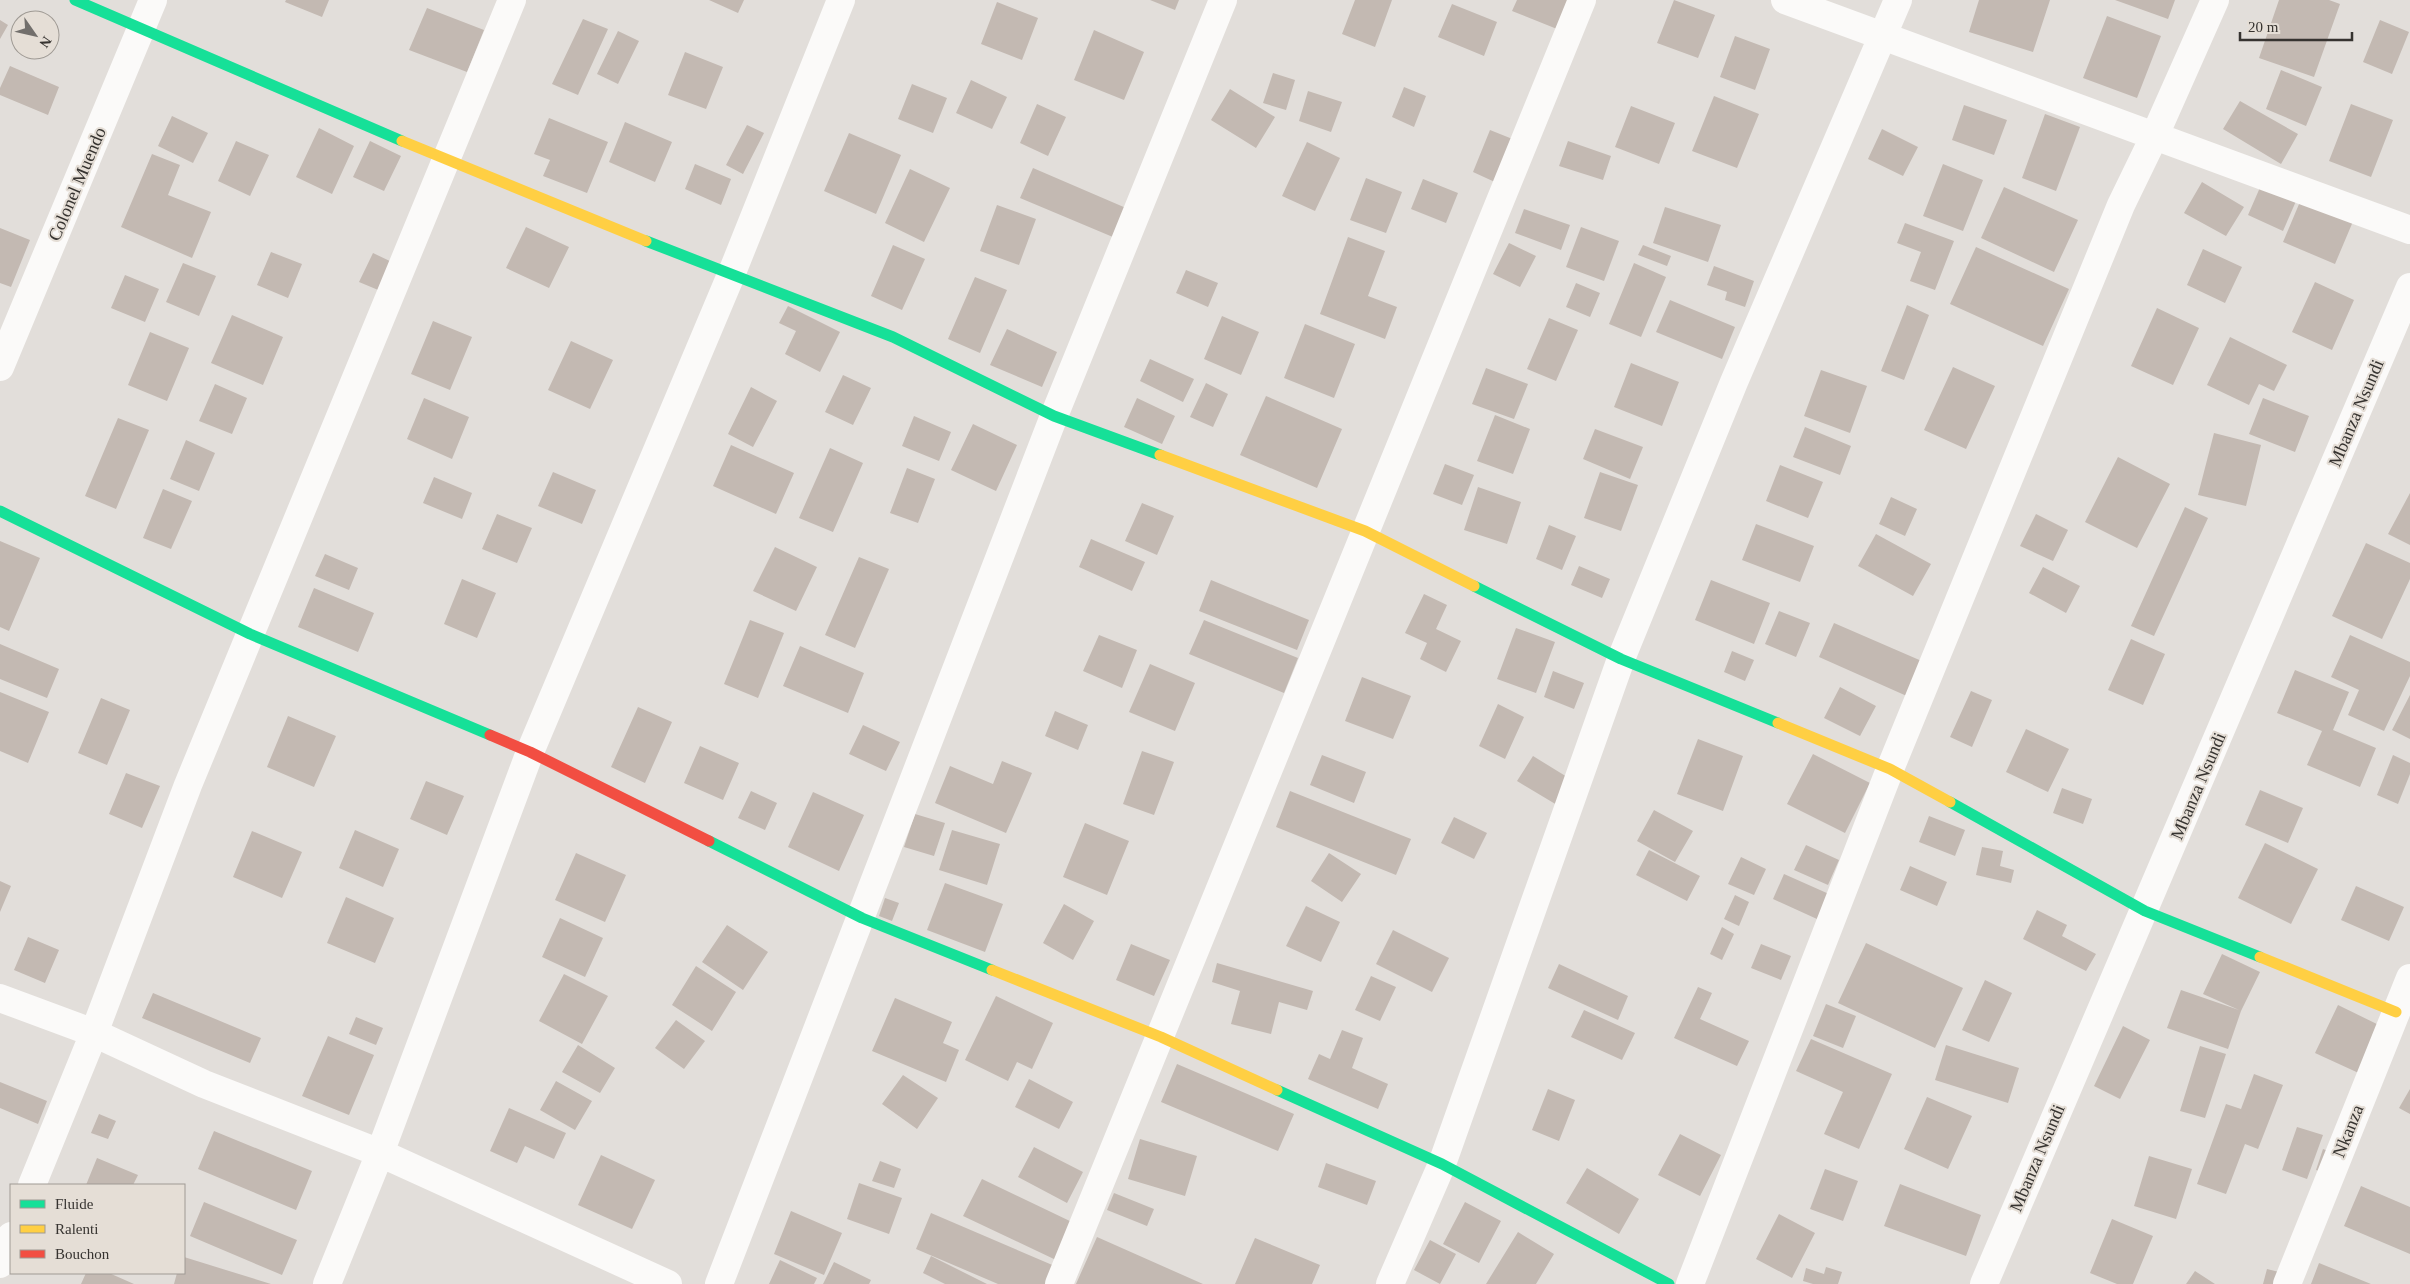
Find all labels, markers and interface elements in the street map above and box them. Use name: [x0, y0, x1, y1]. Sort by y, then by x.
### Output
north arrow: [10, 10, 60, 60]
scale bar: [2240, 10, 2352, 42]
text: 20 m: [2248, 19, 2279, 35]
text: N: [36, 34, 54, 50]
street label: Colonel Muendo: [44, 124, 110, 244]
street label: Mbanza Nsundi: [2324, 356, 2388, 470]
street label: Mbanza Nsundi: [2166, 729, 2230, 843]
street label: Mbanza Nsundi: [2005, 1101, 2069, 1215]
street label: Nkanza: [2328, 1102, 2368, 1160]
legend: [10, 1184, 185, 1274]
text: Fluide: [55, 1196, 94, 1212]
text: Ralenti: [55, 1221, 98, 1237]
text: Bouchon: [55, 1246, 110, 1262]

